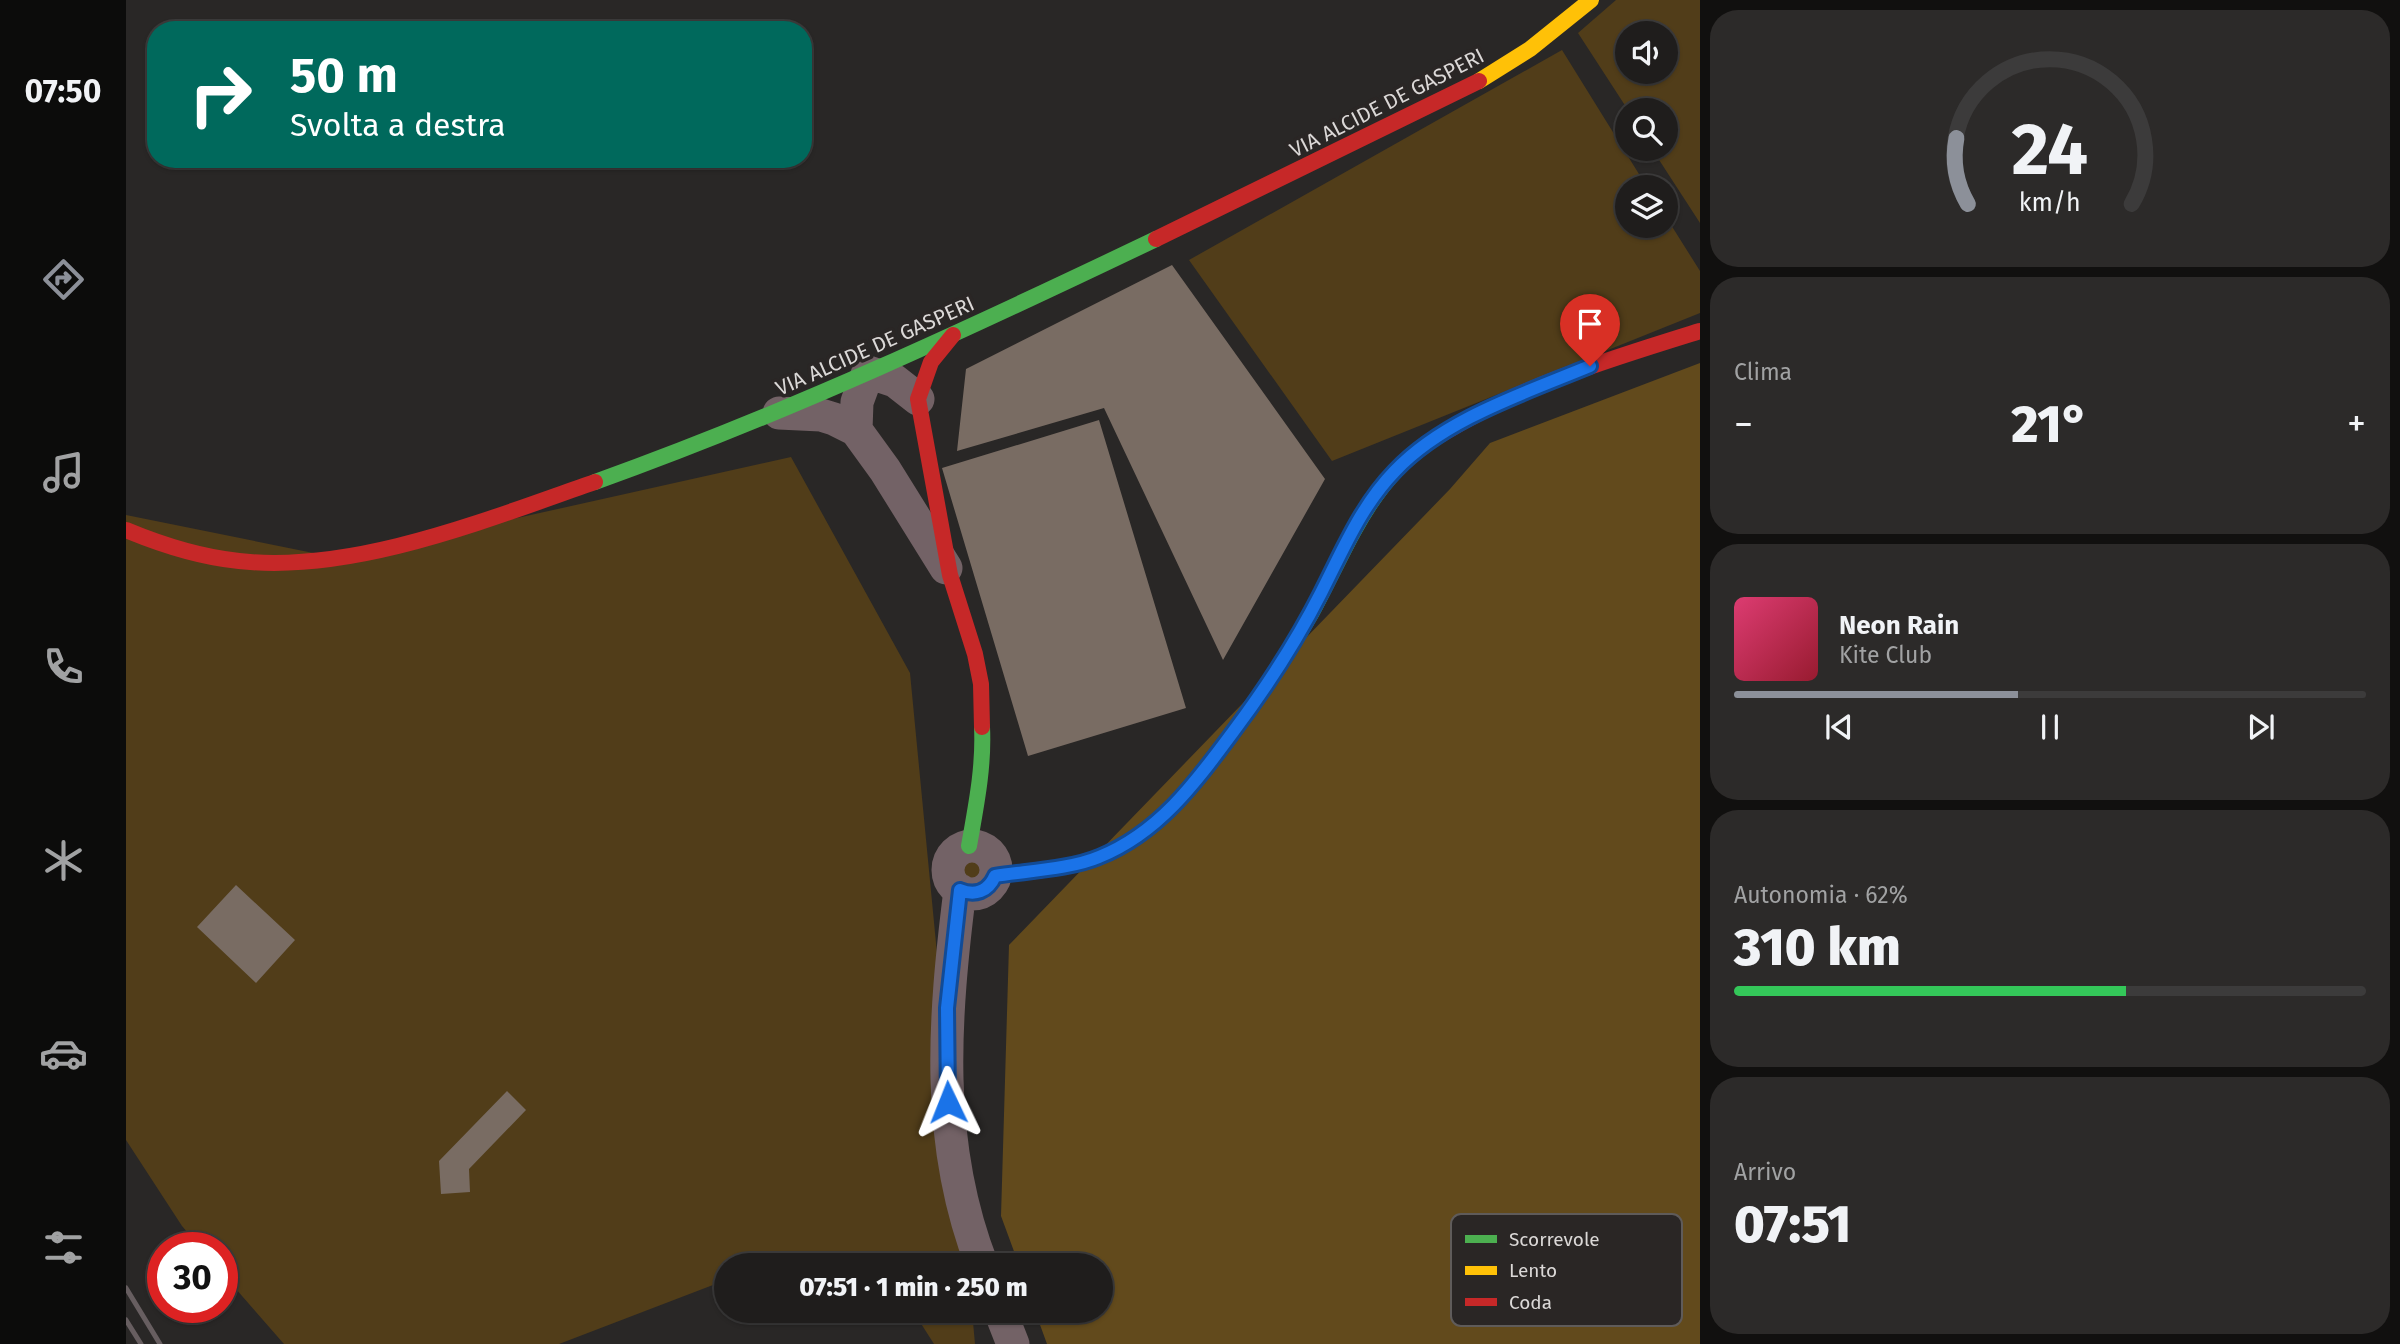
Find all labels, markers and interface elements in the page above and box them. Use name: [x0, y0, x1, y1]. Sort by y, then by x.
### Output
map controls: [1615, 21, 1678, 238]
button: sound: [1615, 21, 1678, 84]
street label: VIA ALCIDE DE GASPERI: [1285, 43, 1489, 163]
text: 50 m: [290, 46, 398, 105]
icon: right: [175, 49, 266, 140]
text: 07:50: [25, 72, 101, 110]
button: search: [1615, 98, 1678, 161]
text: Svolta a destra: [290, 106, 506, 144]
text: 24: [2012, 107, 2088, 194]
button: layers: [1615, 175, 1678, 238]
text: km/h: [2019, 188, 2081, 218]
icon: directions: [39, 255, 88, 304]
street label: VIA ALCIDE DE GASPERI: [772, 290, 978, 402]
pin: [1560, 294, 1620, 366]
icon: arrive: [1571, 305, 1609, 343]
text: Clima: [1734, 358, 1792, 386]
text: 21°: [2011, 393, 2089, 456]
text: −: [1734, 401, 1753, 447]
text: +: [2347, 401, 2366, 447]
icon: music: [39, 448, 88, 497]
text: Neon Rain: [1839, 610, 1959, 641]
text: Kite Club: [1839, 641, 1932, 669]
icon: phone: [39, 642, 88, 691]
icon: previous: [1820, 708, 1858, 746]
icon: pause: [2031, 708, 2069, 746]
icon: next: [2242, 708, 2280, 746]
icon: climate: [39, 836, 88, 885]
text: Autonomia · 62%: [1734, 881, 1908, 909]
text: 310 km: [1734, 916, 1901, 979]
icon: car: [39, 1029, 88, 1078]
position arrow: [911, 1065, 985, 1139]
text: Arrivo: [1734, 1158, 1796, 1186]
text: 07:51: [1734, 1193, 1851, 1256]
legend: [1451, 1214, 1682, 1326]
icon: filters: [39, 1223, 88, 1272]
text: Scorrevole: [1509, 1228, 1600, 1251]
speed limit sign: 30: [147, 1232, 238, 1323]
text: Lento: [1509, 1259, 1557, 1282]
text: 07:51 · 1 min · 250 m: [799, 1272, 1028, 1303]
text: Coda: [1509, 1291, 1552, 1314]

